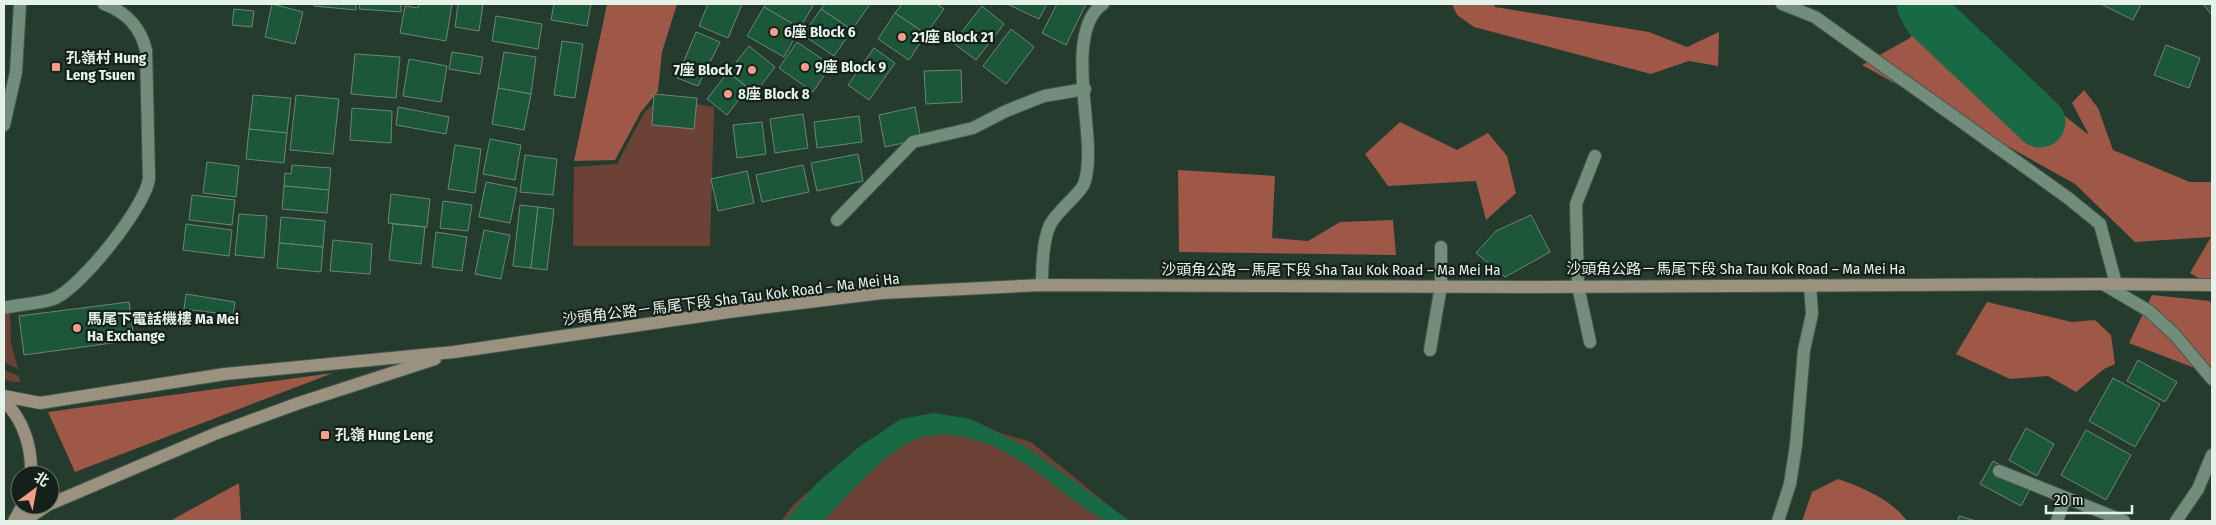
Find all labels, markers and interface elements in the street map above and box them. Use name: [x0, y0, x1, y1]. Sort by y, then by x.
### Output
place label: 6座 Block 6: [784, 23, 856, 41]
marker: 6座 Block 6: [768, 26, 780, 38]
place label: 21座 Block 21: [911, 28, 994, 46]
marker: 21座 Block 21: [896, 31, 908, 43]
place label: 孔嶺村 Hung Leng Tsuen: [66, 49, 147, 84]
place label: 9座 Block 9: [815, 58, 887, 76]
marker: 孔嶺村 Hung Leng Tsuen: [50, 61, 62, 73]
place label: 7座 Block 7: [673, 61, 743, 79]
marker: 9座 Block 9: [799, 61, 811, 73]
marker: 7座 Block 7: [746, 64, 758, 76]
place label: 8座 Block 8: [738, 85, 810, 103]
marker: 8座 Block 8: [722, 88, 734, 100]
street label: 沙頭角公路－馬尾下段 Sha Tau Kok Road – Ma Mei Ha: [1566, 260, 1906, 278]
street label: 沙頭角公路－馬尾下段 Sha Tau Kok Road – Ma Mei Ha: [1161, 261, 1501, 279]
street label: 沙頭角公路－馬尾下段 Sha Tau Kok Road – Ma Mei Ha: [561, 269, 901, 329]
place label: 馬尾下電話機樓 Ma Mei Ha Exchange: [87, 310, 239, 345]
marker: 馬尾下電話機樓 Ma Mei Ha Exchange: [71, 322, 83, 334]
place label: 孔嶺 Hung Leng: [335, 426, 434, 444]
marker: 孔嶺 Hung Leng: [319, 429, 331, 441]
north arrow: [10, 465, 60, 515]
text: 北: [31, 468, 52, 490]
scale bar: [2046, 482, 2132, 514]
text: 20 m: [2054, 491, 2084, 509]

